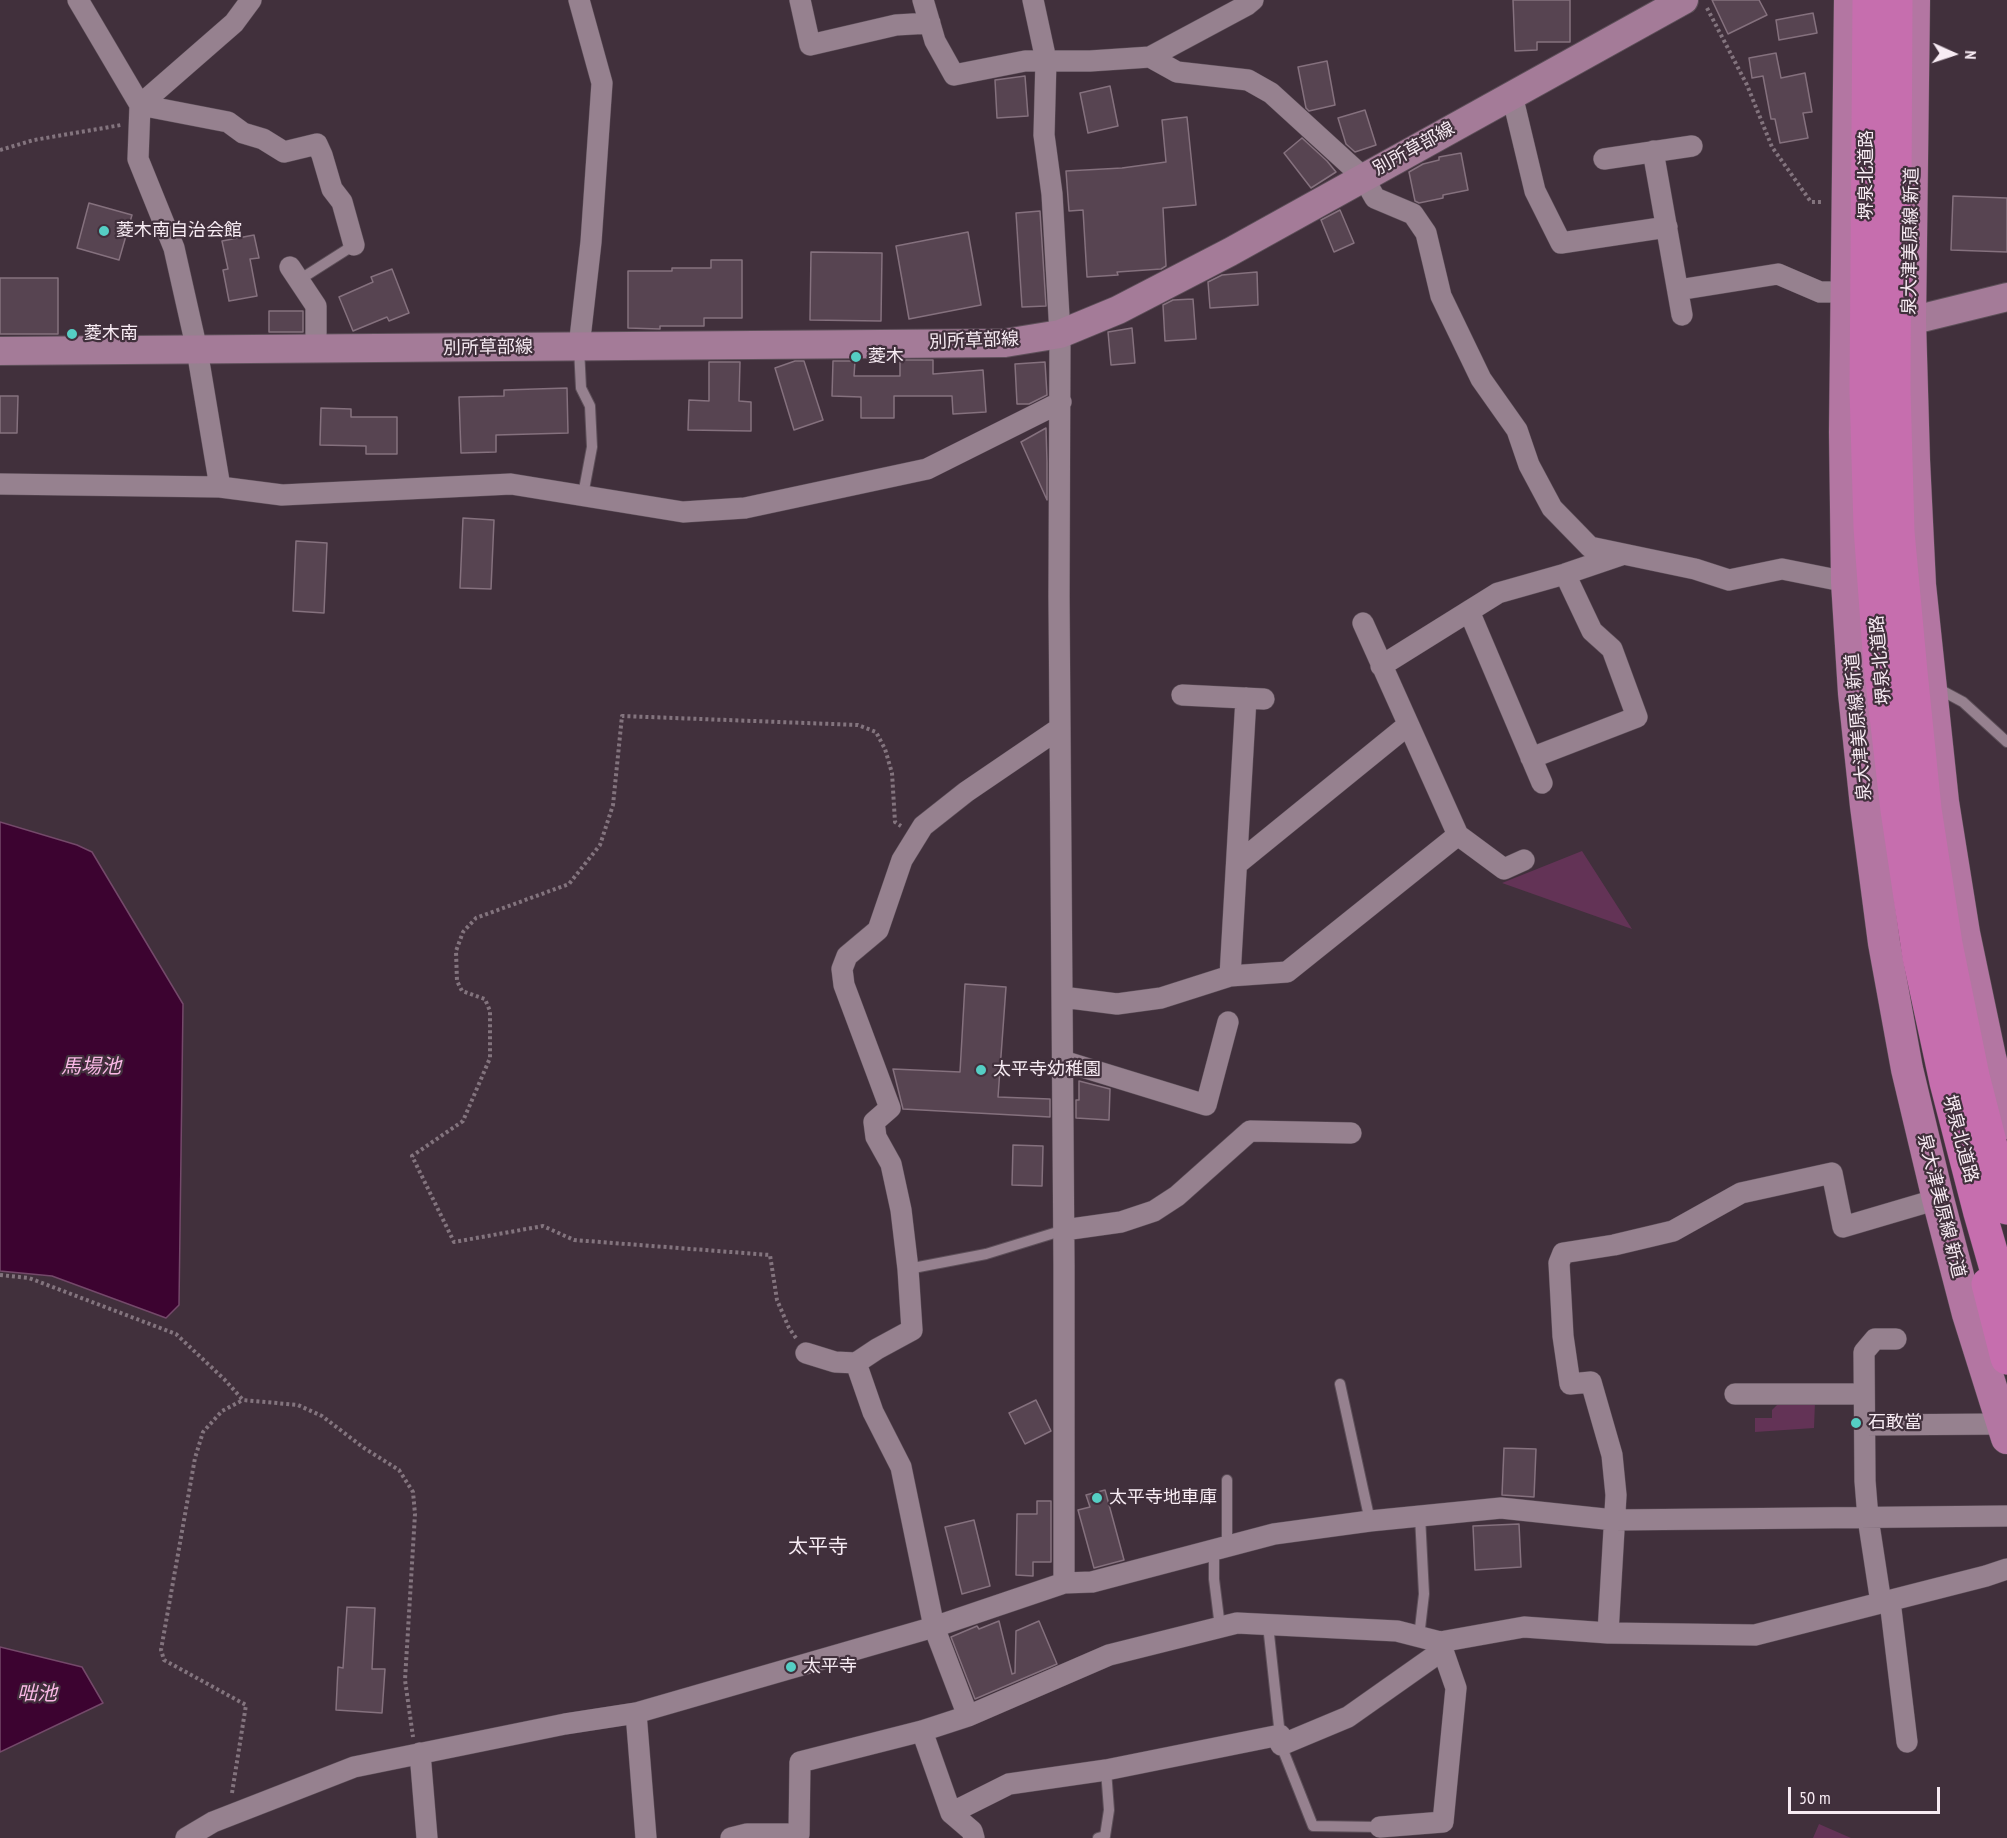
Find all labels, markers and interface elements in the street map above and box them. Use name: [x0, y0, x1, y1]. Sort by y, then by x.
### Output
north arrow: [1923, 24, 1983, 84]
text: N: [1961, 50, 1981, 60]
street label: 別所草部線: [1369, 118, 1459, 180]
street label: 堺泉北道路: [1856, 130, 1878, 220]
street label: 泉大津美原線 新道: [1899, 167, 1923, 315]
place label: 菱木南自治会館: [116, 220, 242, 242]
marker: 菱木南自治会館: [97, 224, 111, 238]
place label: 菱木南: [84, 323, 138, 345]
marker: 菱木南: [65, 327, 79, 341]
street label: 別所草部線: [929, 329, 1019, 353]
street label: 別所草部線: [443, 336, 533, 360]
place label: 菱木: [868, 346, 904, 368]
marker: 菱木: [849, 350, 863, 364]
street label: 堺泉北道路: [1866, 614, 1896, 706]
street label: 泉大津美原線 新道: [1842, 652, 1876, 802]
water label: 馬場池: [61, 1055, 121, 1079]
place label: 太平寺幼稚園: [993, 1059, 1101, 1081]
marker: 太平寺幼稚園: [974, 1063, 988, 1077]
street label: 堺泉北道路: [1938, 1093, 1982, 1185]
street label: 泉大津美原線 新道: [1913, 1132, 1969, 1280]
place label: 石敢當: [1868, 1412, 1922, 1434]
marker: 石敢當: [1849, 1416, 1863, 1430]
place label: 太平寺地車庫: [1109, 1487, 1217, 1509]
marker: 太平寺地車庫: [1090, 1491, 1104, 1505]
district label: 太平寺: [788, 1535, 848, 1559]
place label: 太平寺: [803, 1656, 857, 1678]
marker: 太平寺: [784, 1660, 798, 1674]
water label: 咄池: [17, 1682, 57, 1706]
scale bar: [1791, 1775, 1942, 1813]
text: 50 m: [1799, 1786, 1831, 1809]

